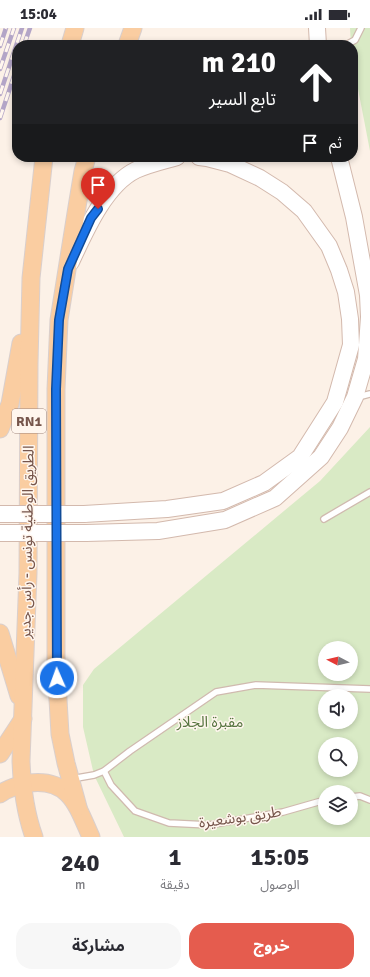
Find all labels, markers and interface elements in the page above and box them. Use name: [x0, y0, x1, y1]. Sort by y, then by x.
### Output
text: 15:04: [20, 5, 57, 23]
text: 210 m: [202, 46, 276, 80]
icon: ahead: [290, 56, 342, 108]
text: تابع السير: [209, 88, 276, 110]
icon: arrive: [299, 132, 321, 154]
text: ثم: [329, 134, 342, 152]
pin: [81, 168, 115, 209]
icon: arrive: [87, 174, 109, 196]
road number: RN1: [12, 409, 46, 433]
street label: الطريق الوطنية تونس - رأس جدير: [16, 445, 39, 640]
north arrow: [318, 641, 358, 681]
map controls: [318, 641, 358, 825]
position arrow: [36, 657, 78, 699]
button: sound: [318, 689, 358, 729]
park label: مقبرة الجلاز: [176, 713, 243, 731]
button: search: [318, 737, 358, 777]
button: layers: [318, 785, 358, 825]
street label: طريق بوشعيرة: [198, 802, 283, 833]
text: 1: [169, 842, 181, 872]
text: 15:05: [250, 842, 309, 872]
text: 240: [61, 848, 100, 878]
text: m: [75, 877, 85, 893]
text: دقيقة: [160, 877, 190, 893]
text: الوصول: [260, 877, 300, 893]
button: مشاركة: [16, 923, 181, 969]
button: خروج: [189, 923, 354, 969]

